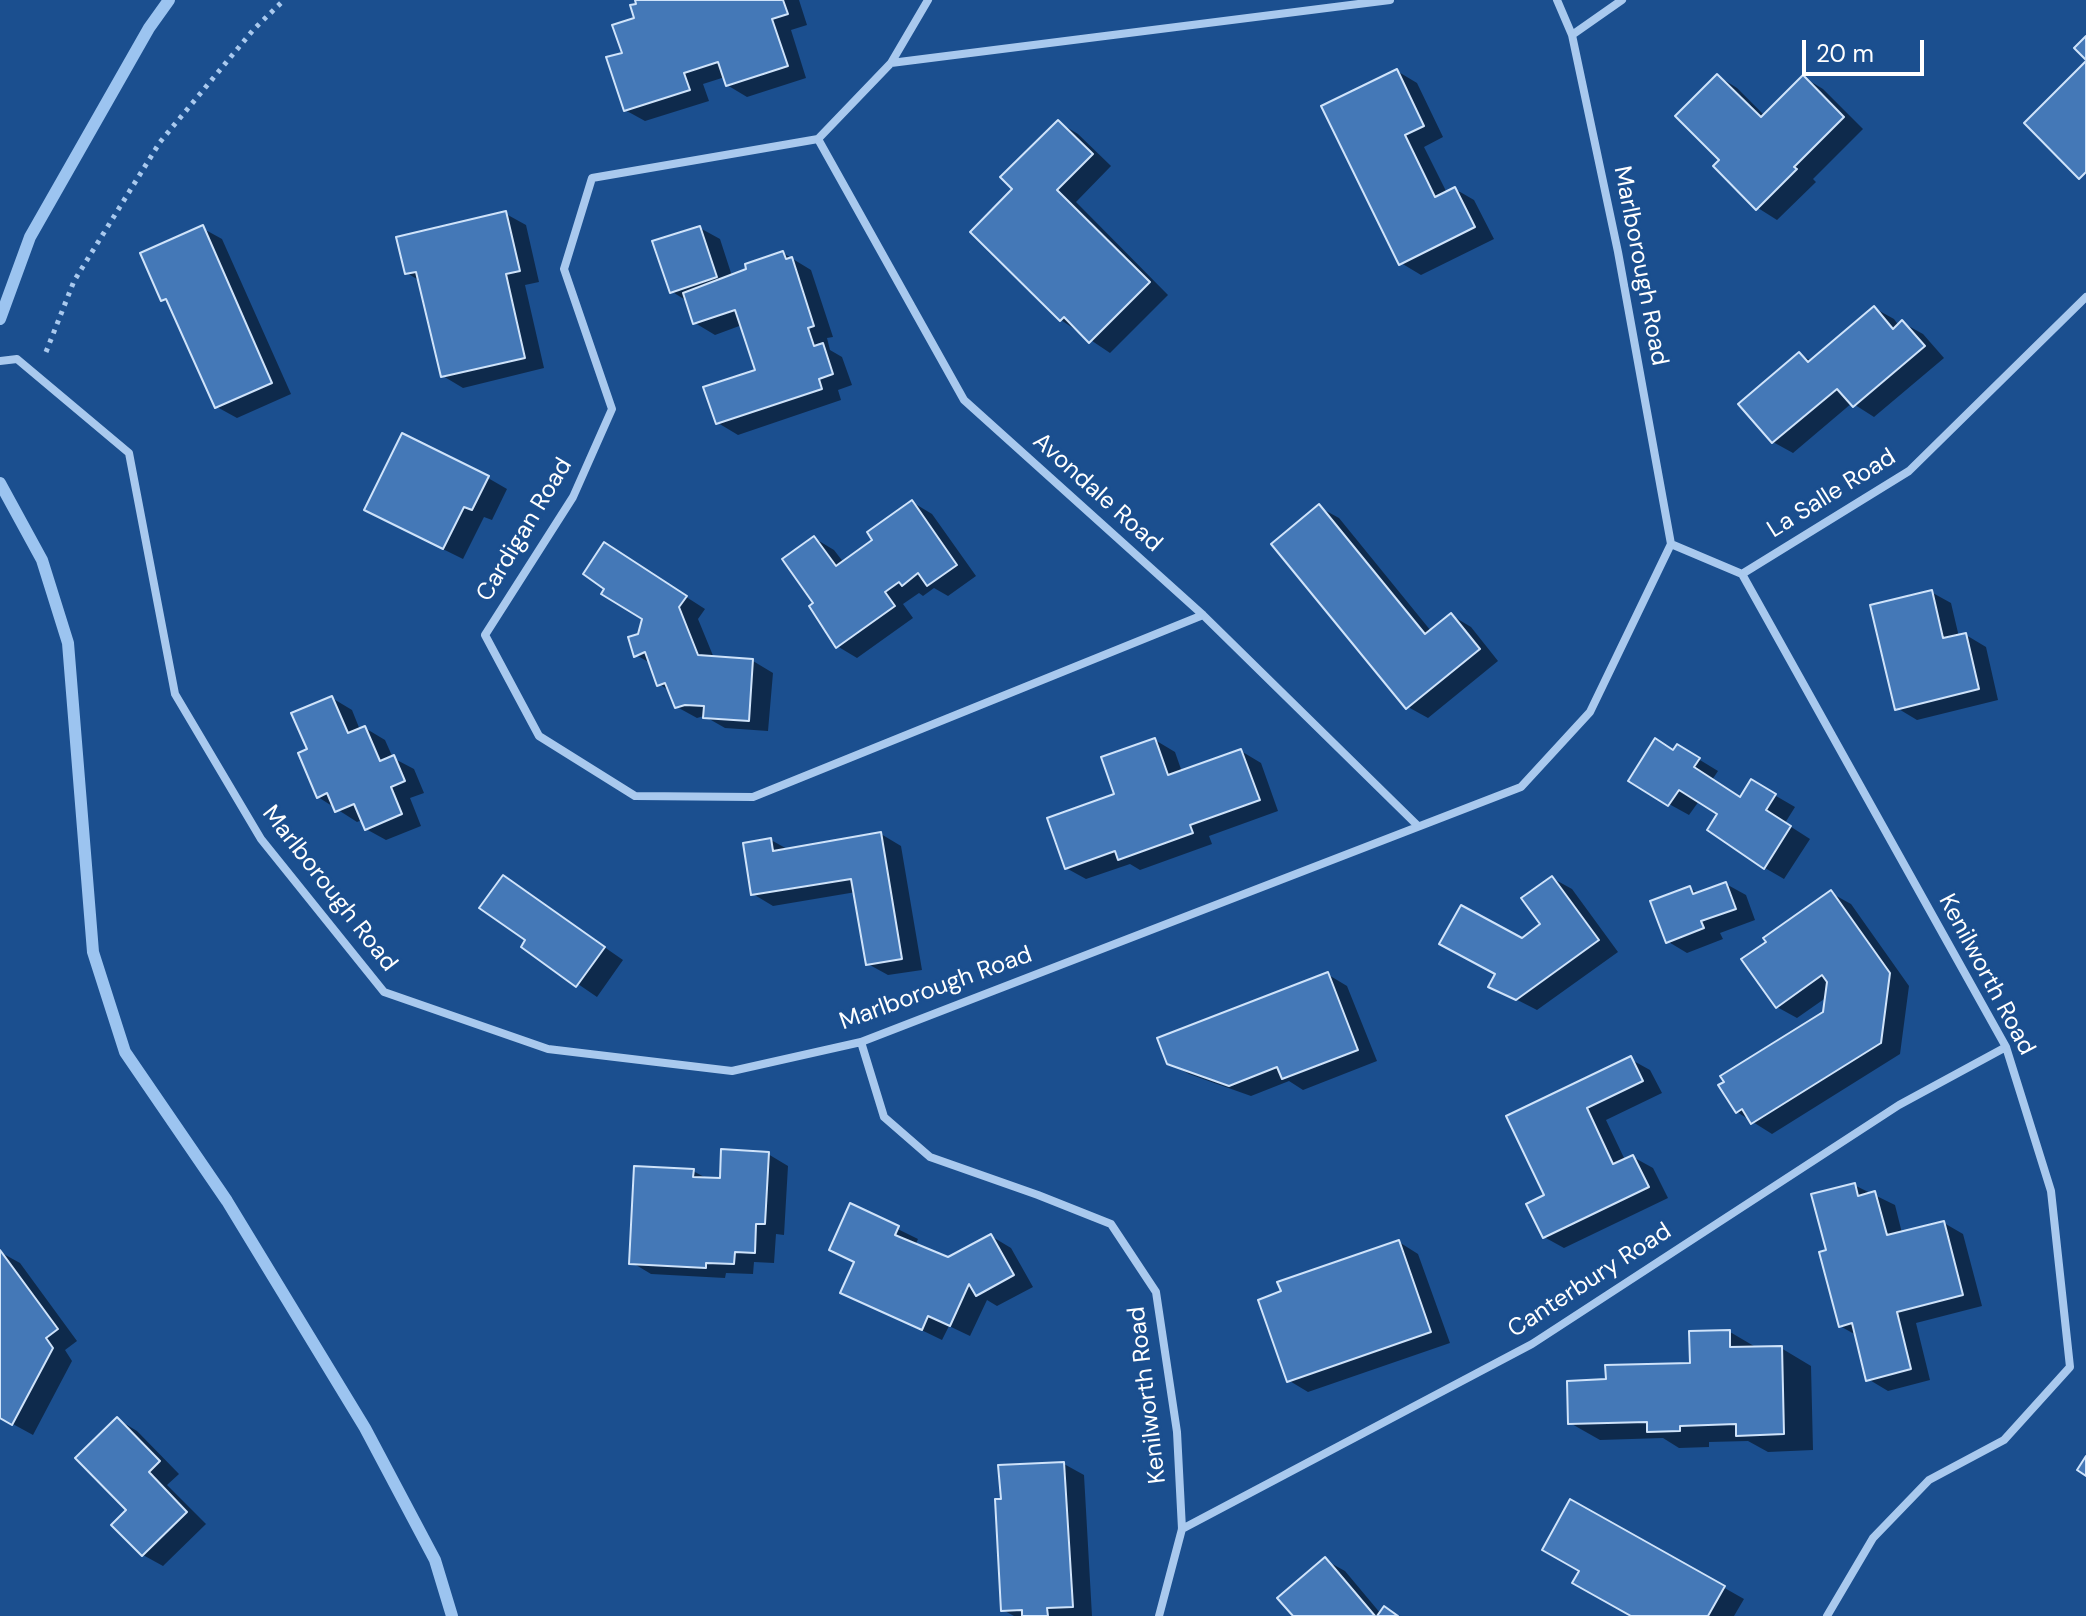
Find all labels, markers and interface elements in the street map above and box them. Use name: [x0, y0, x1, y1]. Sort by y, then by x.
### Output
scale bar: [1806, 24, 1928, 74]
text: 20 m: [1816, 38, 1874, 69]
street label: Marlborough Road: [1607, 164, 1673, 368]
street label: Avondale Road: [1026, 427, 1168, 559]
street label: La Salle Road: [1763, 443, 1901, 545]
street label: Cardigan Road: [471, 453, 579, 607]
street label: Marlborough Road: [255, 800, 403, 978]
street label: Kenilworth Road: [1931, 890, 2041, 1060]
street label: Marlborough Road: [836, 941, 1036, 1037]
street label: Canterbury Road: [1503, 1217, 1677, 1345]
street label: Kenilworth Road: [1123, 1305, 1173, 1485]

